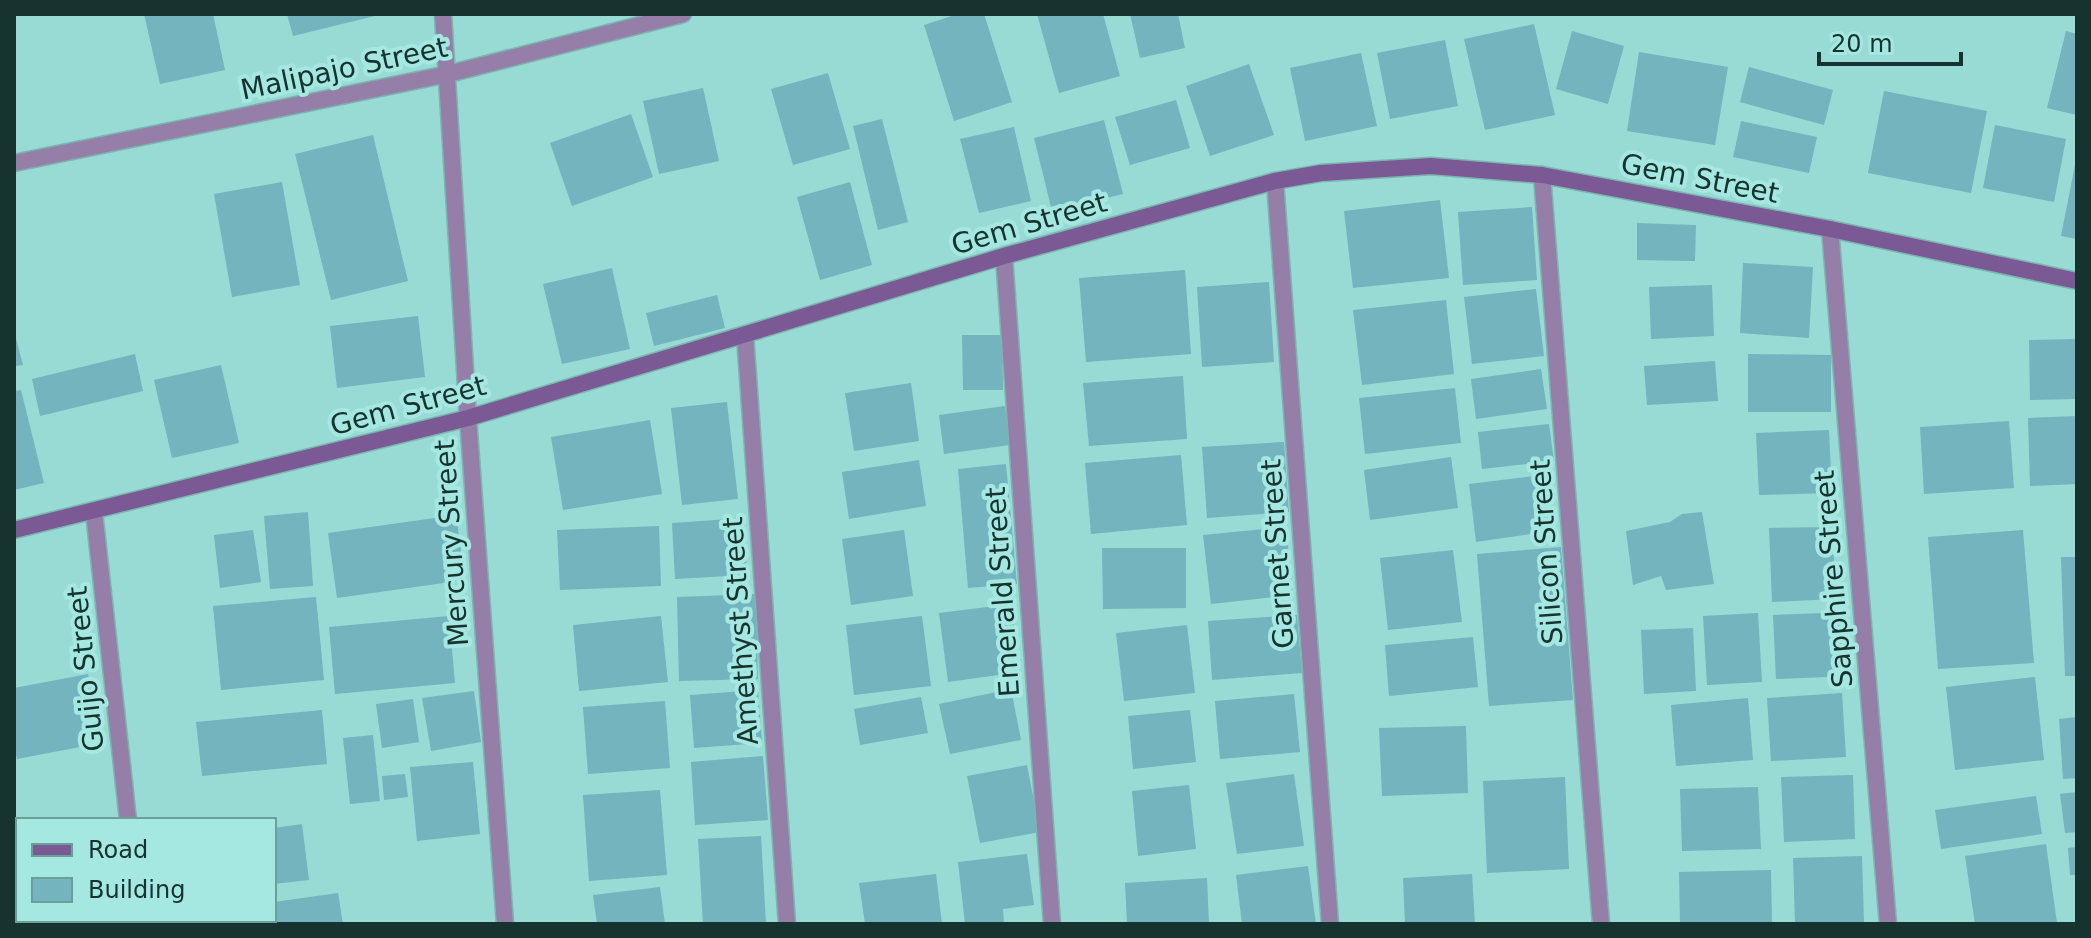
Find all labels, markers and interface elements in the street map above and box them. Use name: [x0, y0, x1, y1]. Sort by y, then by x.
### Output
scale bar: [1819, 16, 1961, 66]
street label: Malipajo Street: [238, 30, 451, 107]
text: 20 m: [1831, 30, 1893, 58]
street label: Gem Street: [1618, 147, 1782, 210]
street label: Gem Street: [948, 186, 1111, 261]
street label: Gem Street: [326, 369, 490, 442]
street label: Mercury Street: [428, 438, 475, 648]
street label: Garnet Street: [1254, 458, 1301, 650]
street label: Silicon Street: [1524, 458, 1569, 646]
street label: Sapphire Street: [1808, 469, 1859, 689]
street label: Emerald Street: [979, 486, 1026, 698]
street label: Amethyst Street: [716, 516, 765, 746]
street label: Guijo Street: [60, 585, 111, 753]
legend: [16, 818, 276, 922]
text: Road: [88, 836, 148, 864]
text: Building: [88, 876, 185, 904]

